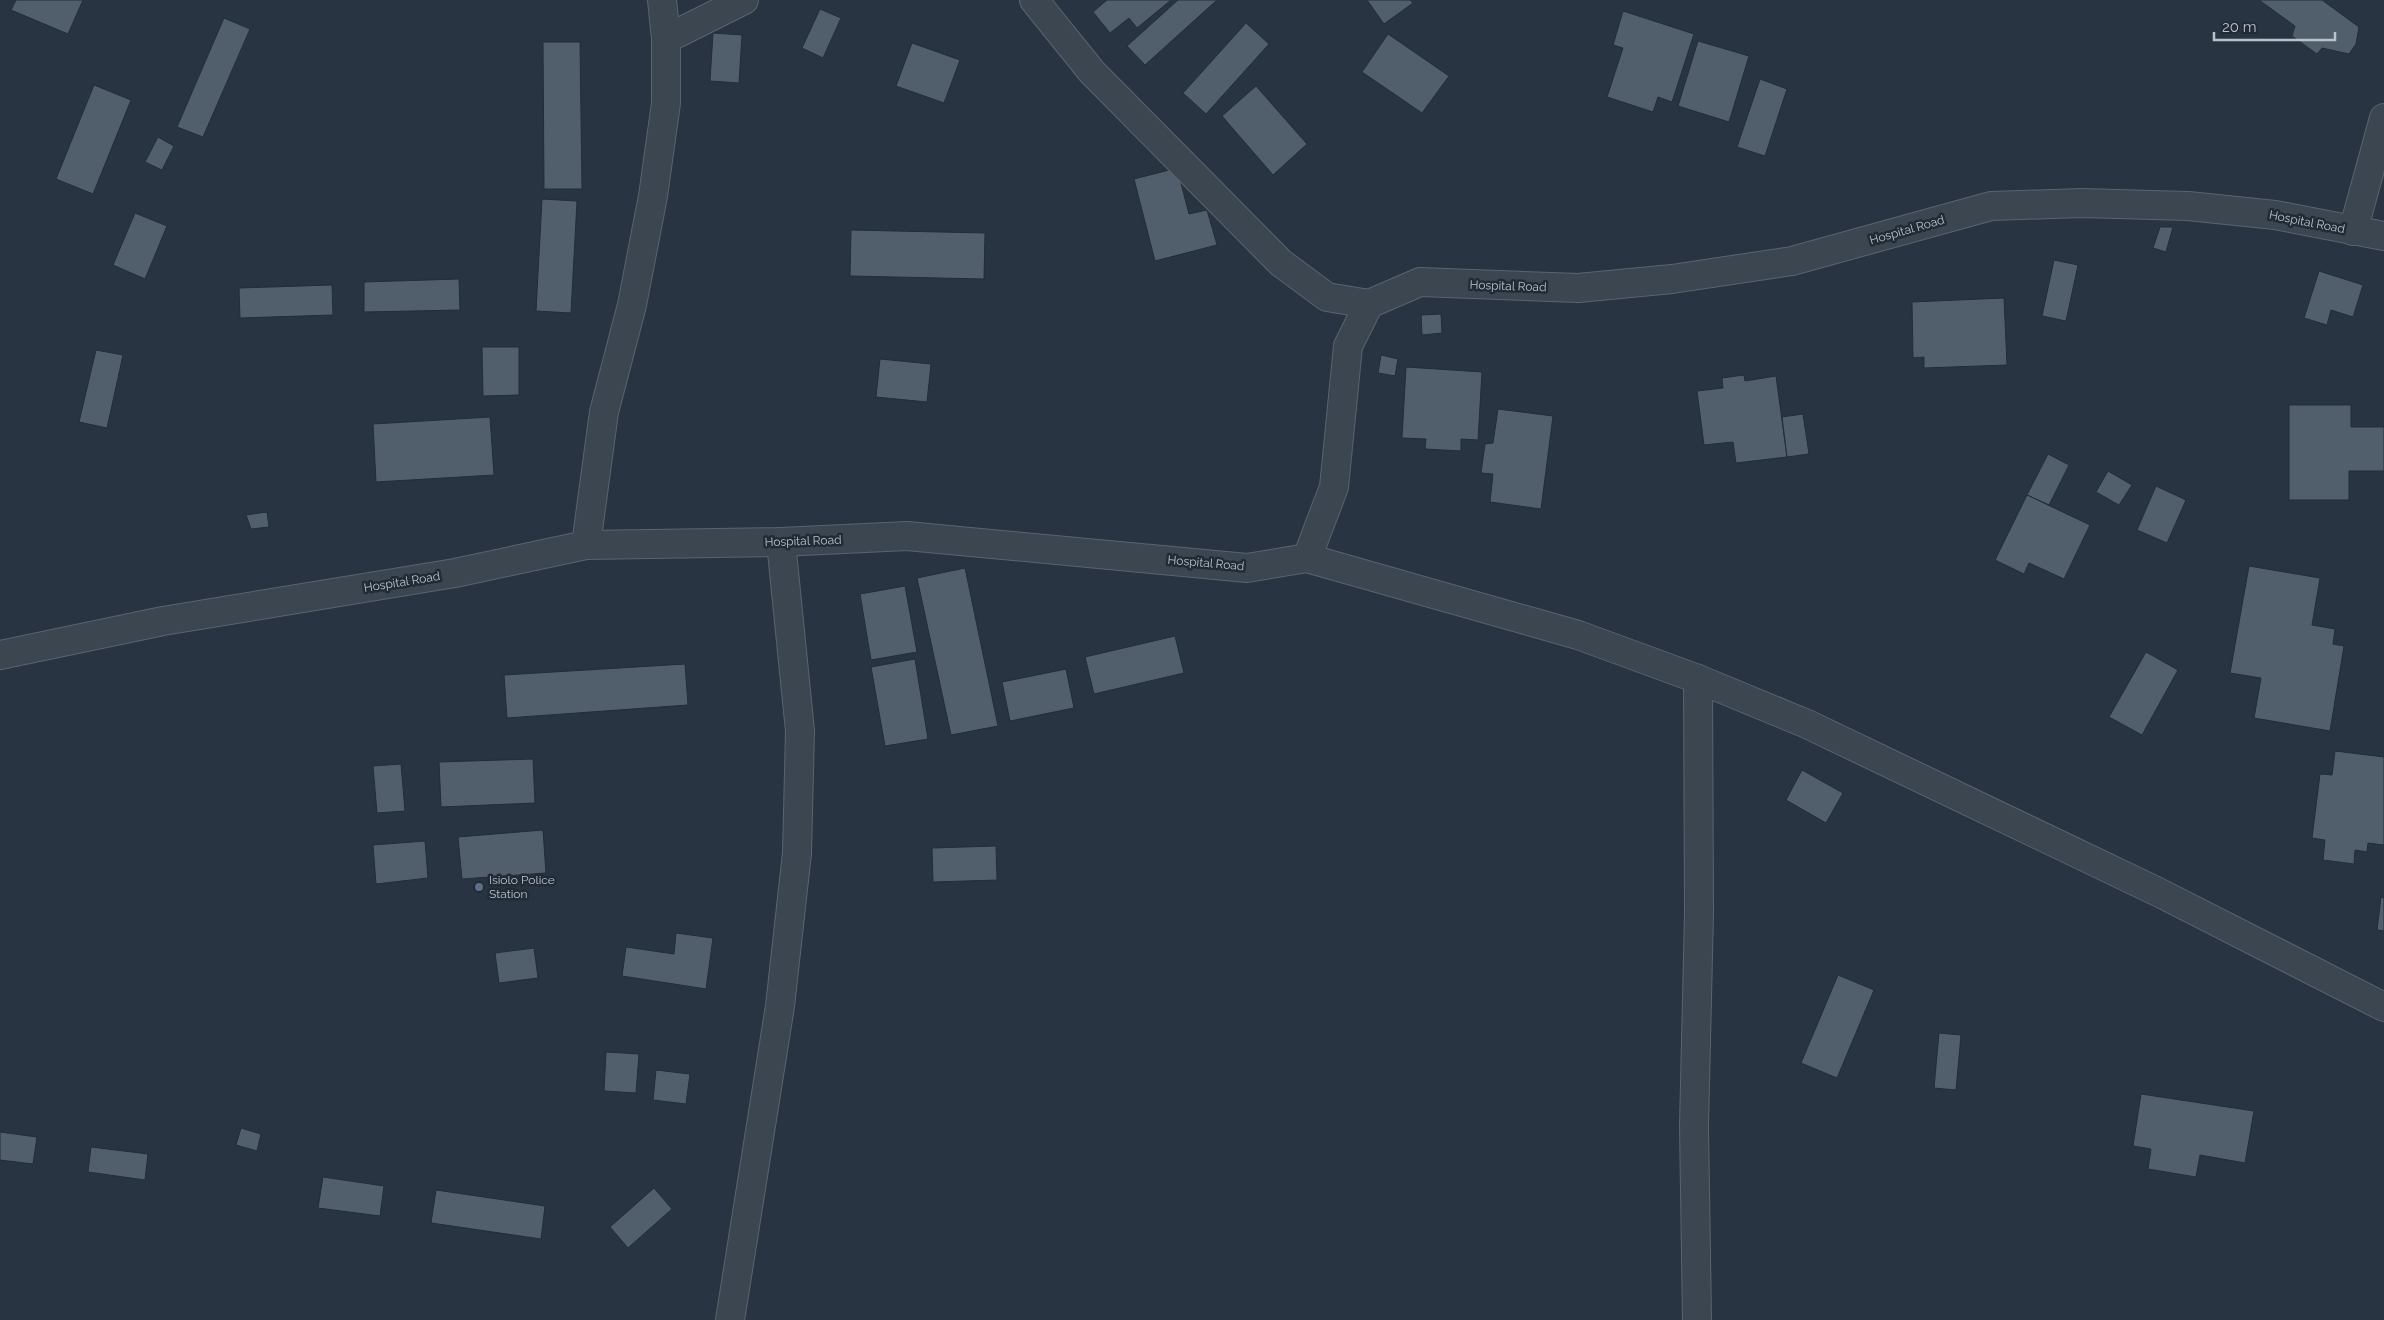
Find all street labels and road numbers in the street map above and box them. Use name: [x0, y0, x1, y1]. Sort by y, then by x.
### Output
street label: Hospital Road: [2268, 208, 2346, 236]
street label: Hospital Road: [1868, 213, 1946, 247]
street label: Hospital Road: [1469, 278, 1547, 294]
street label: Hospital Road: [764, 533, 842, 549]
street label: Hospital Road: [1167, 553, 1245, 573]
street label: Hospital Road: [363, 569, 441, 595]

